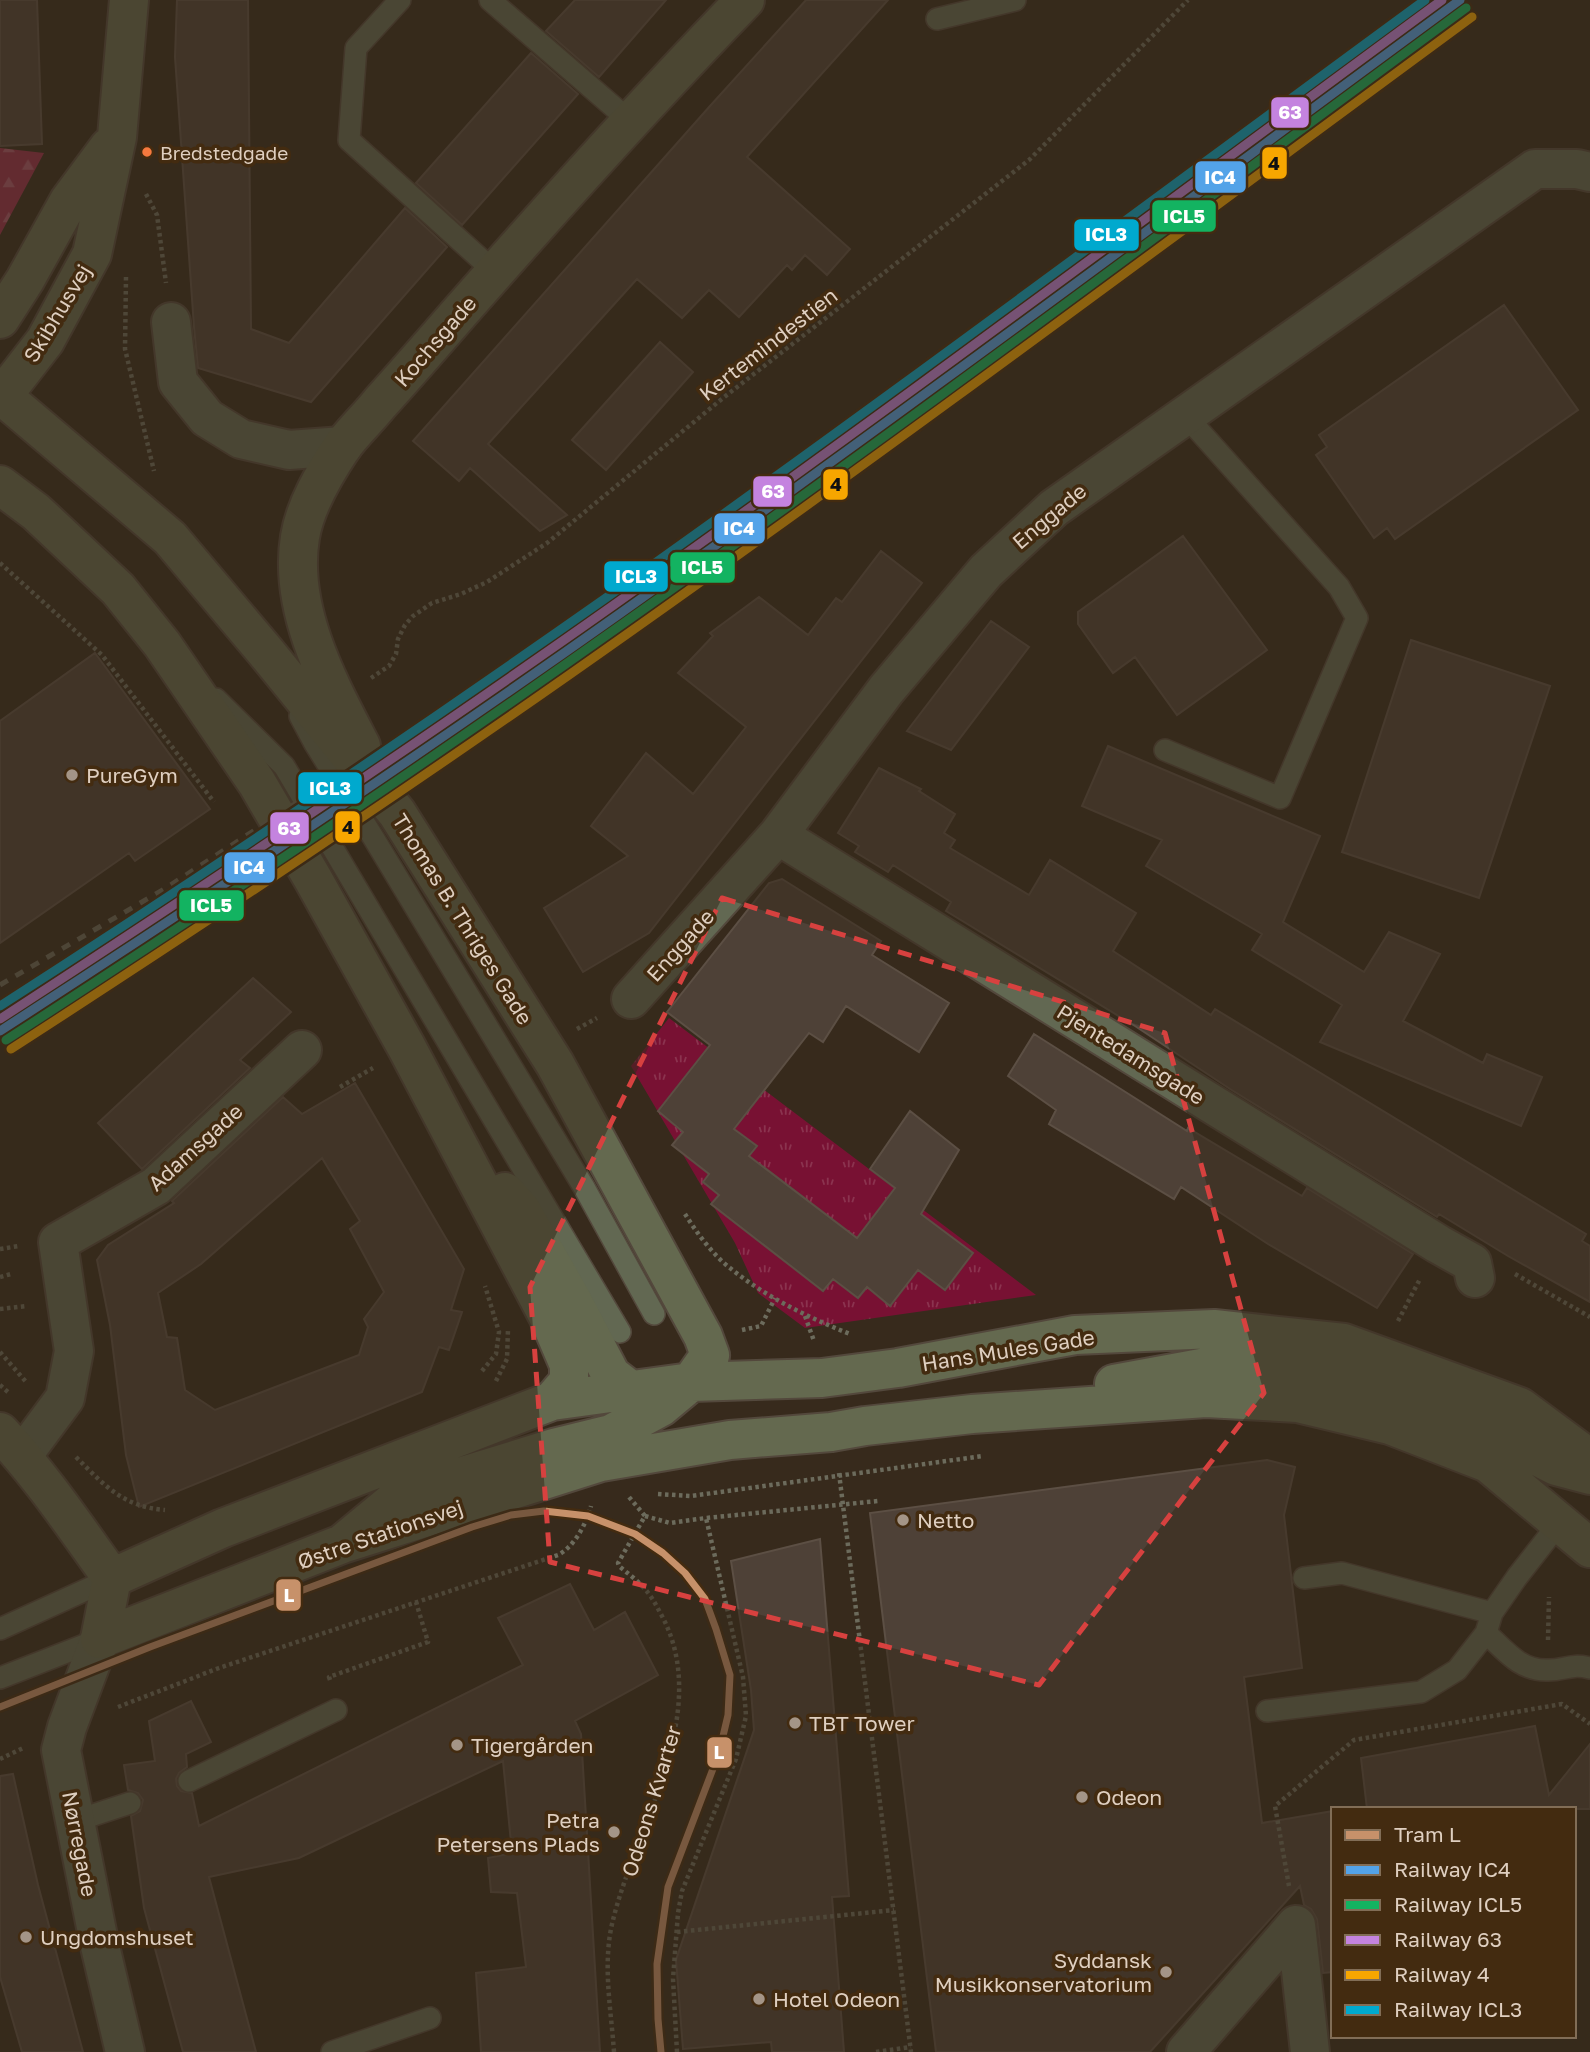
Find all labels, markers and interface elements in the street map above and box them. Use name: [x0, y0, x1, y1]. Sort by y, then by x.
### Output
line badge: 63: [1270, 96, 1310, 129]
text: 63: [1278, 100, 1302, 123]
place label: Bredstedgade: [160, 141, 288, 164]
marker: Bredstedgade: [140, 145, 154, 159]
line badge: 4: [1261, 146, 1288, 180]
text: 4: [1268, 151, 1280, 174]
line badge: IC4: [1194, 160, 1247, 194]
text: IC4: [1204, 165, 1236, 188]
line badge: ICL5: [1151, 199, 1217, 233]
text: ICL5: [1163, 204, 1205, 227]
line badge: ICL3: [1073, 218, 1140, 252]
text: ICL3: [1085, 222, 1127, 245]
street label: Skibhusvej: [18, 259, 96, 367]
street label: Kertemindestien: [694, 282, 842, 406]
street label: Kochsgade: [388, 290, 482, 392]
line badge: 4: [822, 468, 849, 501]
text: 4: [830, 472, 842, 495]
line badge: 63: [752, 475, 793, 508]
street label: Enggade: [1007, 478, 1091, 554]
text: 63: [761, 479, 785, 502]
line badge: IC4: [713, 512, 766, 545]
text: IC4: [723, 516, 755, 539]
line badge: ICL5: [669, 551, 736, 584]
text: ICL5: [681, 555, 723, 578]
line badge: ICL3: [603, 560, 669, 593]
text: ICL3: [615, 564, 657, 587]
place label: PureGym: [86, 762, 178, 788]
marker: PureGym: [64, 767, 80, 783]
line badge: ICL3: [297, 771, 363, 805]
text: ICL3: [309, 776, 351, 799]
street label: Thomas B. Thriges Gade: [387, 809, 539, 1029]
line badge: 4: [334, 810, 361, 844]
line badge: 63: [269, 811, 310, 845]
text: 4: [342, 815, 354, 838]
text: 63: [277, 816, 301, 839]
line badge: IC4: [223, 851, 276, 884]
text: IC4: [233, 855, 265, 878]
line badge: ICL5: [178, 889, 245, 922]
text: ICL5: [190, 893, 232, 916]
street label: Enggade: [641, 903, 719, 987]
street label: Pjentedamsgade: [1052, 998, 1210, 1110]
street label: Adamsgade: [142, 1098, 248, 1196]
street label: Hans Mules Gade: [920, 1323, 1096, 1377]
street label: Østre Stationsvej: [294, 1493, 466, 1575]
place label: Netto: [917, 1507, 974, 1533]
marker: Netto: [895, 1512, 911, 1528]
line badge: L: [275, 1578, 302, 1612]
text: L: [284, 1583, 295, 1606]
place label: TBT Tower: [809, 1710, 915, 1736]
marker: TBT Tower: [787, 1715, 803, 1731]
street label: Odeons Kvarter: [616, 1722, 686, 1880]
place label: Tigergården: [471, 1732, 594, 1758]
line badge: L: [706, 1736, 733, 1769]
marker: Tigergården: [449, 1737, 465, 1753]
text: L: [714, 1740, 725, 1763]
place label: Odeon: [1096, 1784, 1162, 1810]
street label: Nørregade: [57, 1789, 103, 1899]
marker: Odeon: [1074, 1789, 1090, 1805]
place label: Petra Petersens Plads: [437, 1807, 600, 1857]
legend: [1331, 1807, 1576, 2038]
text: Tram L: [1394, 1821, 1461, 1847]
marker: Petra Petersens Plads: [606, 1824, 622, 1840]
text: Railway IC4: [1394, 1856, 1511, 1882]
text: Railway ICL5: [1394, 1891, 1522, 1917]
place label: Ungdomshuset: [40, 1924, 194, 1950]
text: Railway 63: [1394, 1926, 1502, 1952]
marker: Ungdomshuset: [18, 1929, 34, 1945]
place label: Syddansk Musikkonservatorium: [935, 1947, 1152, 1997]
text: Railway 4: [1394, 1961, 1490, 1987]
marker: Syddansk Musikkonservatorium: [1158, 1964, 1174, 1980]
place label: Hotel Odeon: [773, 1986, 900, 2012]
marker: Hotel Odeon: [751, 1991, 767, 2007]
text: Railway ICL3: [1394, 1996, 1522, 2022]

